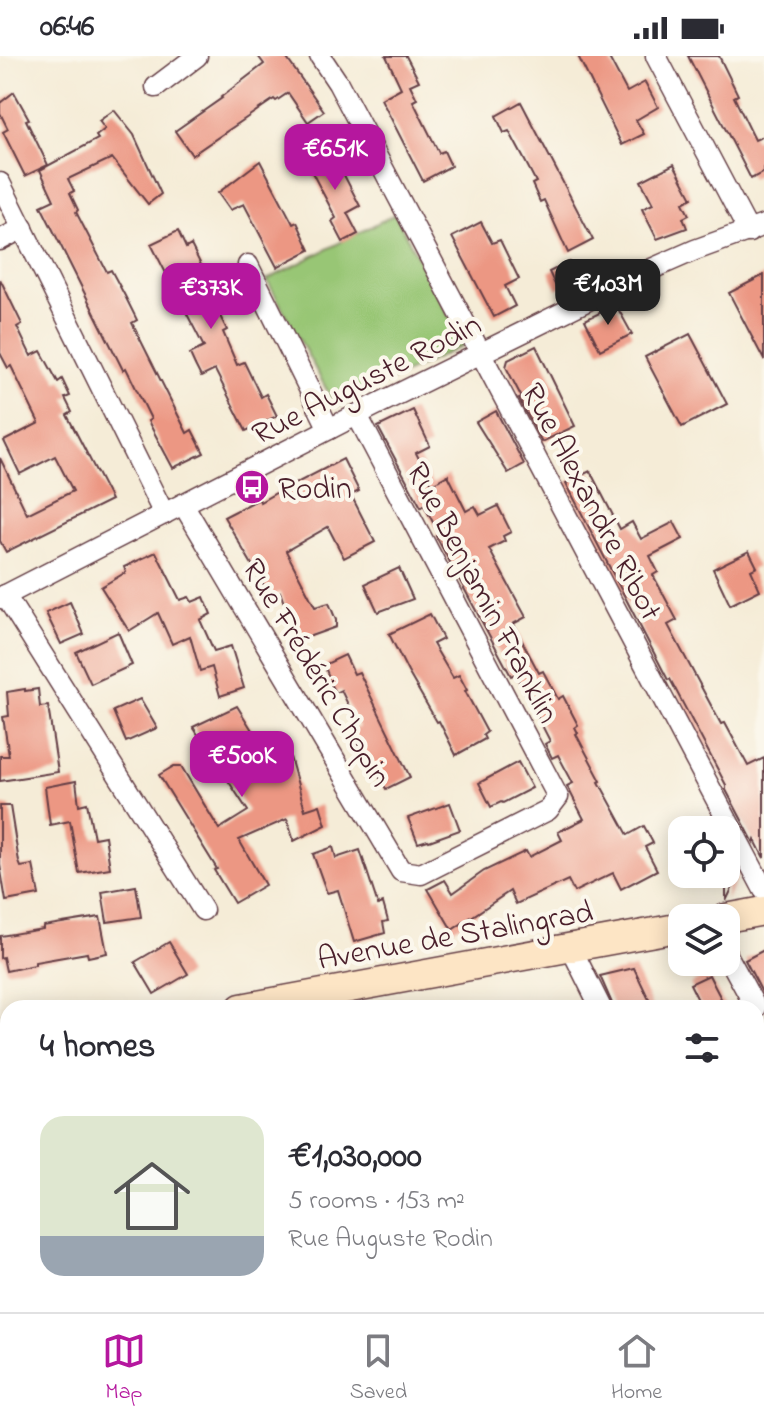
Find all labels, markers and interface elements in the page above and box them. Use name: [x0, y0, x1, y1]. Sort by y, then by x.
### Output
text: 06:46: [40, 6, 94, 50]
pin: €651K: [279, 124, 391, 192]
text: €651K: [302, 131, 368, 169]
pin: €1.03M: [543, 259, 673, 327]
pin: €373K: [155, 263, 267, 331]
text: €1.03M: [573, 266, 643, 304]
text: €373K: [180, 270, 242, 308]
street label: Rue Auguste Rodin: [245, 303, 491, 459]
street label: Rue Alexandre Ribot: [507, 375, 673, 630]
street label: Rue Benjamin Franklin: [392, 455, 570, 733]
place label: Rodin: [278, 467, 352, 514]
bus stop icon: Rodin: [233, 468, 271, 506]
street label: Rue Frédéric Chopin: [228, 551, 402, 797]
pin: €500K: [186, 731, 298, 799]
text: €500K: [208, 738, 276, 776]
map controls: [668, 816, 740, 976]
button: locate: [668, 816, 740, 888]
street label: Avenue de Stalingrad: [314, 890, 597, 985]
button: layers: [668, 904, 740, 976]
text: 4 homes: [40, 1023, 155, 1073]
icon: filters: [680, 1026, 724, 1070]
text: €1,030,000: [288, 1133, 422, 1183]
icon: home: [104, 1148, 200, 1244]
text: 5 rooms · 153 m²: [288, 1183, 465, 1221]
text: Rue Auguste Rodin: [288, 1221, 493, 1259]
tab: Map: [102, 1329, 146, 1409]
tab: Saved: [350, 1329, 407, 1409]
tab: Home: [611, 1329, 662, 1409]

